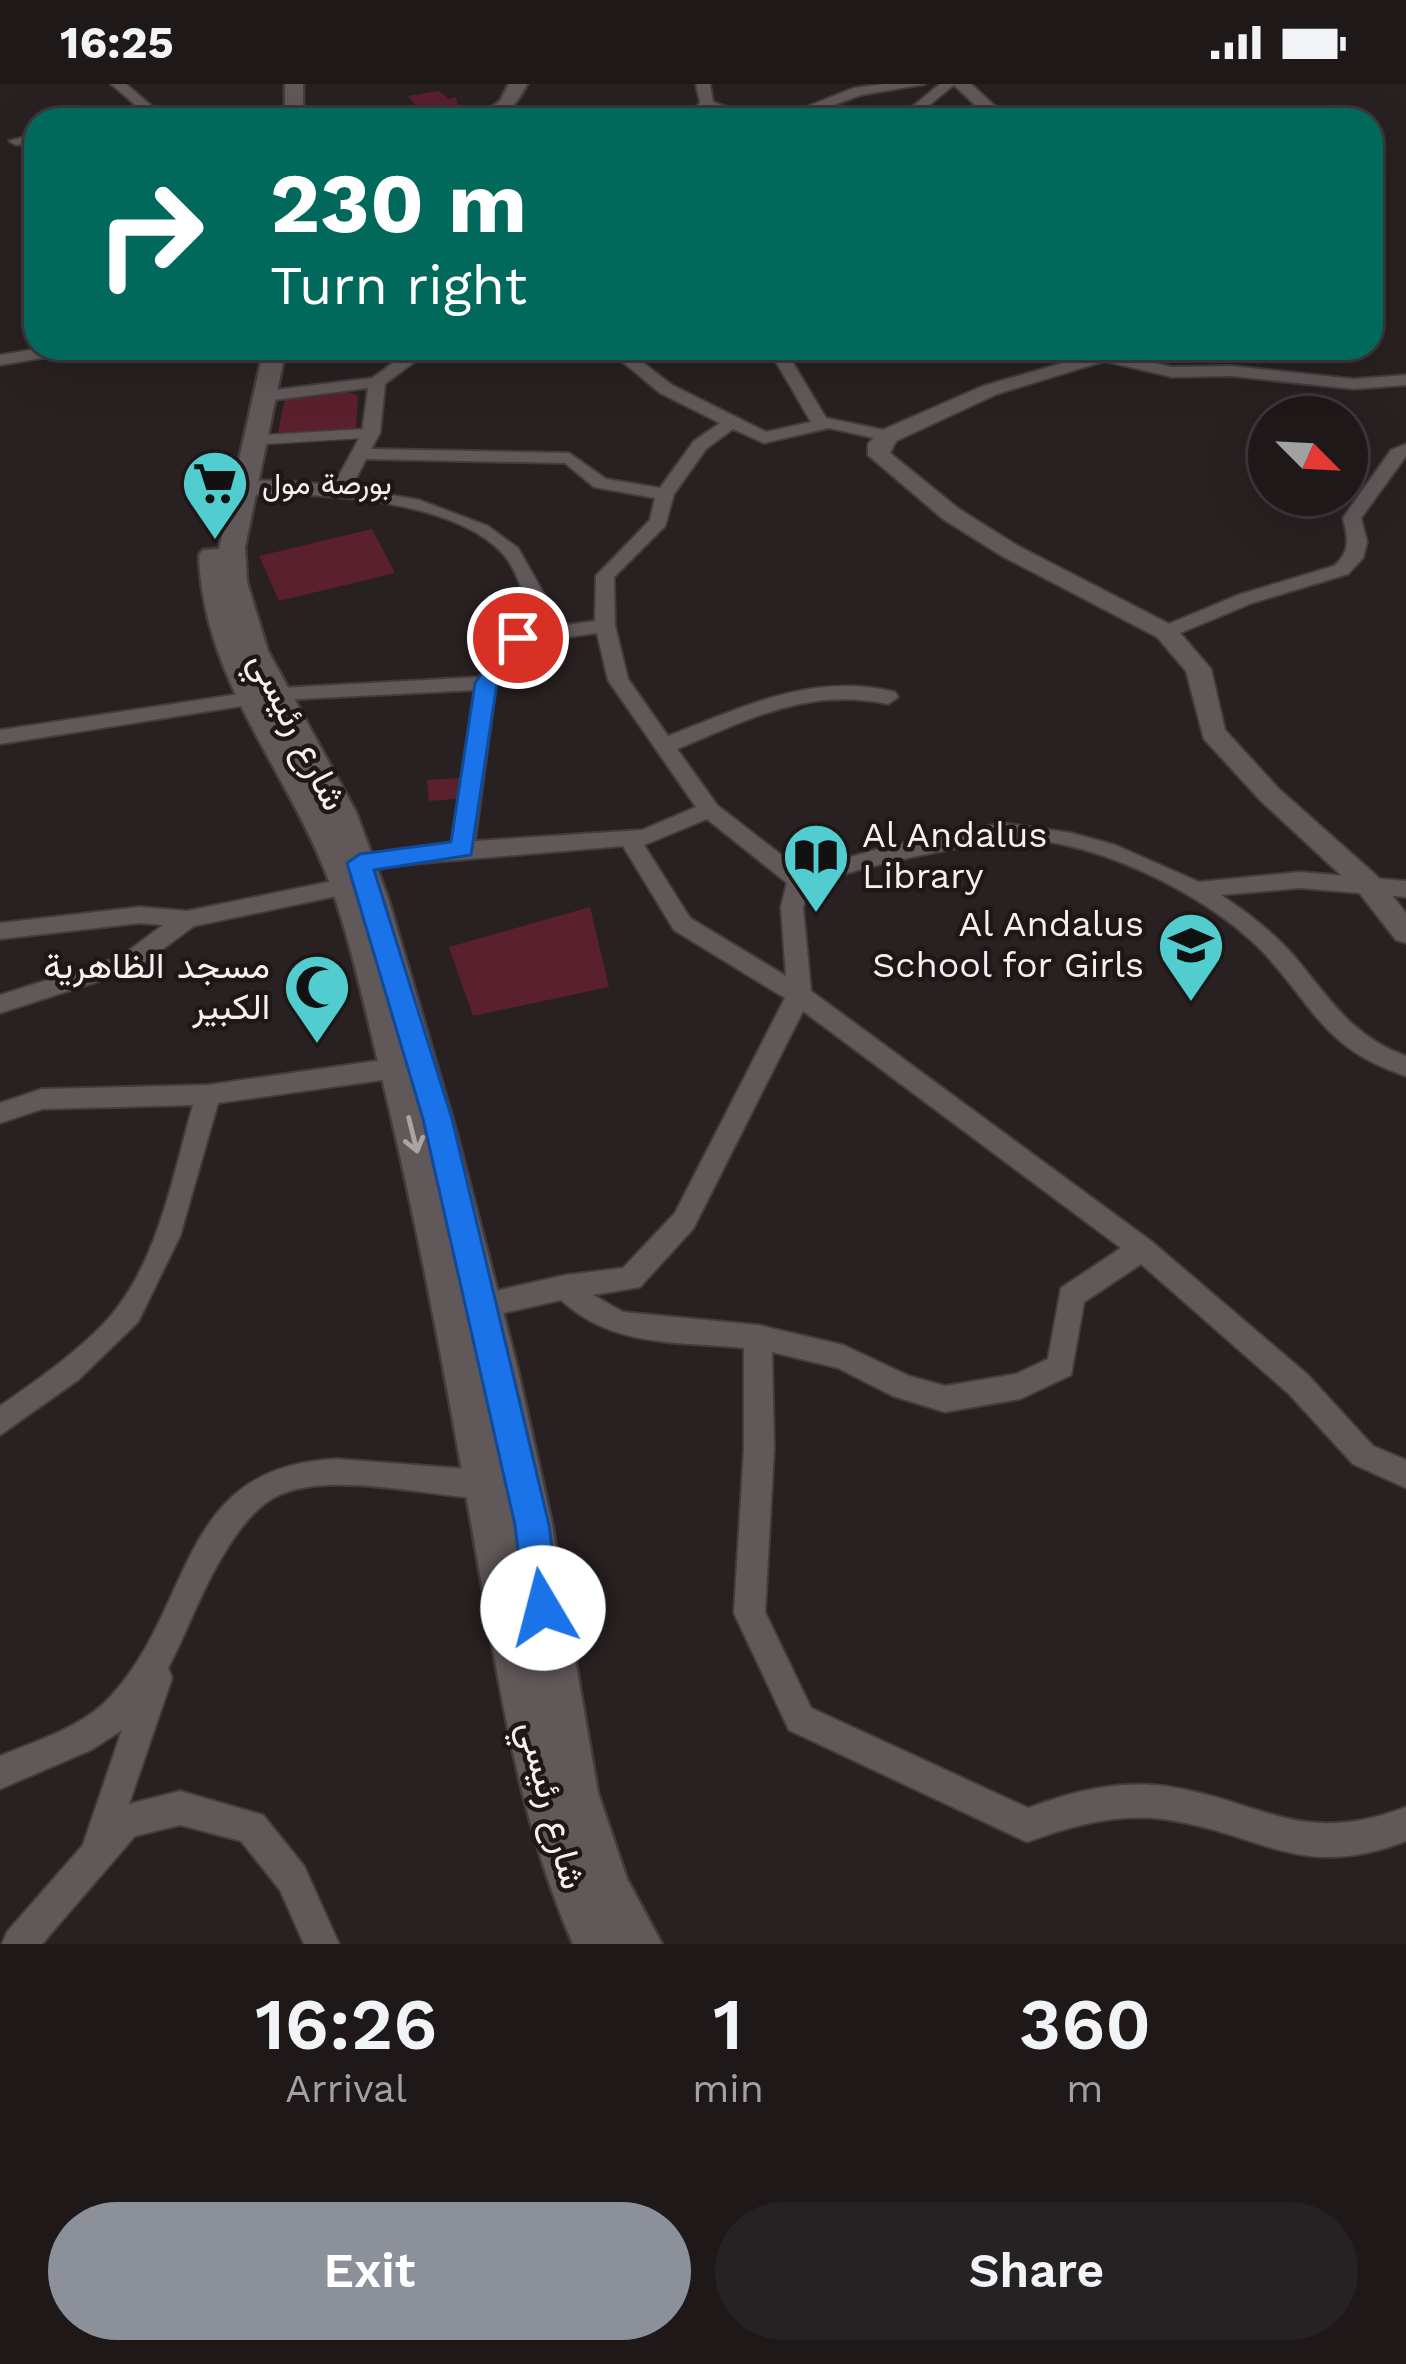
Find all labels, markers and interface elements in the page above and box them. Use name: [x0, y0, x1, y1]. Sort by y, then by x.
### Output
text: 16:25: [60, 16, 174, 69]
text: 230 m: [270, 154, 527, 252]
icon: right: [72, 156, 228, 312]
text: Turn right: [270, 254, 527, 317]
north arrow: [1248, 396, 1368, 516]
map controls: [1248, 396, 1368, 516]
supermarket icon: بورصة مول: [180, 448, 250, 542]
place label: بورصة مول: [262, 466, 392, 502]
pin: [467, 587, 569, 689]
icon: arrive: [485, 605, 551, 671]
street label: شارع رئيسي: [233, 645, 356, 821]
place label: Al Andalus Library: [862, 814, 1048, 897]
library icon: Al Andalus Library: [781, 821, 851, 915]
place label: Al Andalus School for Girls: [872, 903, 1144, 986]
school or university icon: Al Andalus School for Girls: [1156, 910, 1226, 1004]
place label: مسجد الظاهرية الكبير: [43, 945, 270, 1029]
mosque icon: مسجد الظاهرية الكبير: [282, 952, 352, 1046]
one-way arrow: [403, 1116, 425, 1154]
position arrow: [480, 1545, 606, 1671]
street label: شارع رئيسي: [502, 1716, 595, 1896]
text: 16:26: [255, 1982, 437, 2066]
text: 1: [713, 1982, 743, 2066]
text: 360: [1019, 1982, 1151, 2066]
text: Arrival: [285, 2066, 407, 2111]
text: min: [692, 2066, 764, 2111]
text: m: [1066, 2066, 1104, 2111]
button: Exit: [48, 2202, 691, 2340]
button: Share: [715, 2202, 1358, 2340]

